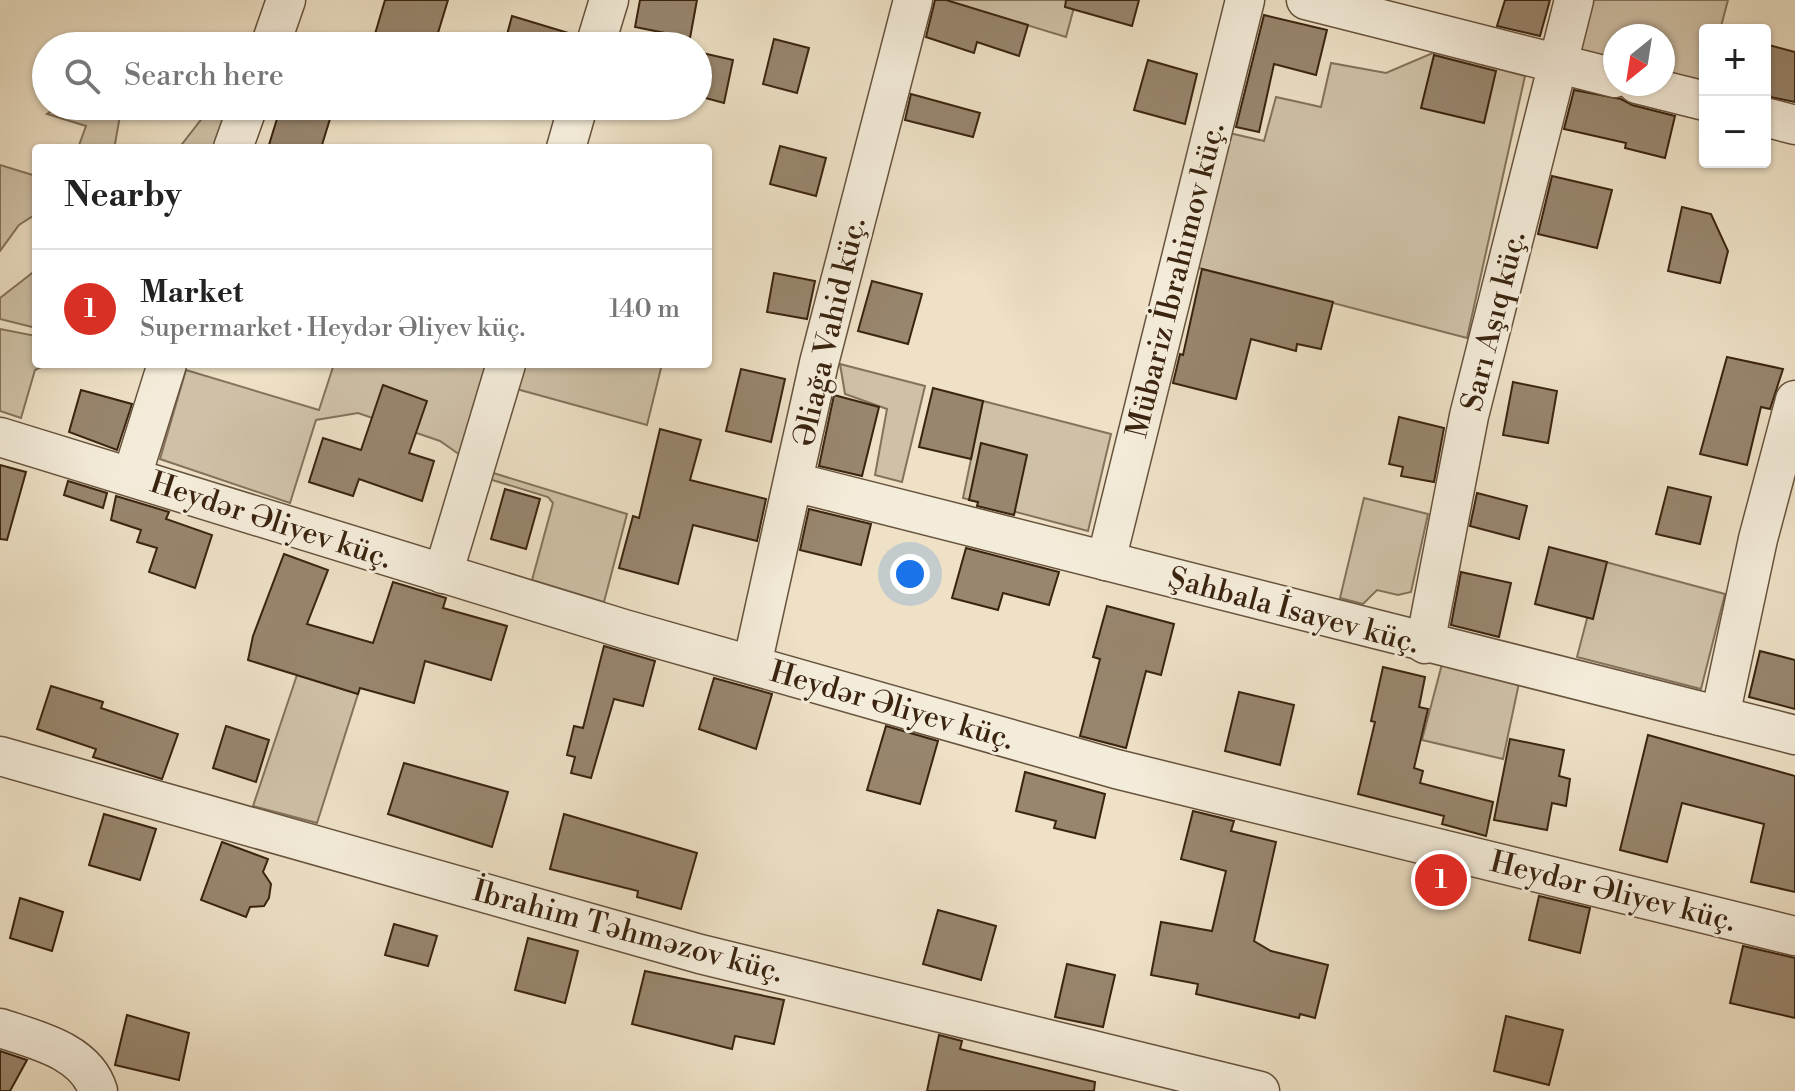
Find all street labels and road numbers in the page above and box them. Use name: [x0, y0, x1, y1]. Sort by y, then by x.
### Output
street label: Mübariz İbrahimov küç.: [1117, 118, 1234, 442]
street label: Əliağa Vahid küç.: [785, 214, 875, 451]
street label: Sarı Aşıq küç.: [1453, 227, 1535, 415]
street label: Heydər Əliyev küç.: [145, 464, 396, 578]
street label: Şahbala İsayev küç.: [1164, 558, 1424, 663]
street label: Heydər Əliyev küç.: [765, 653, 1018, 759]
street label: Heydər Əliyev küç.: [1486, 843, 1740, 941]
street label: İbrahim Təhməzov küç.: [468, 871, 787, 992]

